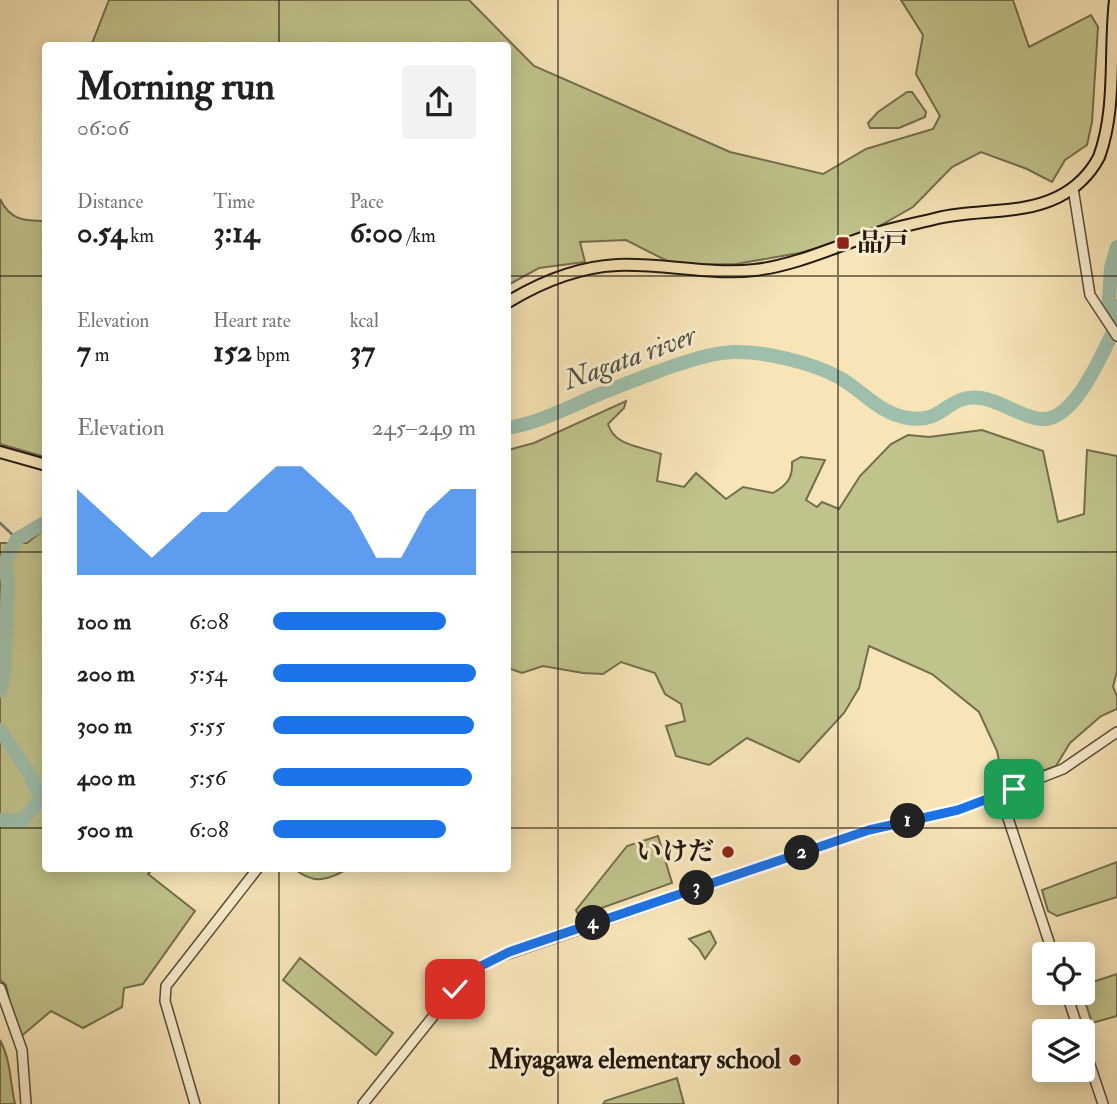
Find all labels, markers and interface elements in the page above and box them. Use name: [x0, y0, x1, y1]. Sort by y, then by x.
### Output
text: Morning run: [77, 63, 275, 111]
button: share: [402, 65, 476, 139]
text: 06:06: [77, 113, 129, 142]
text: Distance: [77, 190, 143, 214]
text: Time: [213, 190, 255, 214]
text: Pace: [350, 190, 384, 214]
text: 0.54: [77, 214, 126, 251]
text: 3:14: [213, 214, 259, 251]
text: 6:00: [350, 214, 403, 251]
text: km: [126, 224, 154, 248]
text: /km: [403, 224, 436, 248]
place label: 品戸: [857, 227, 909, 259]
marker: 品戸: [835, 235, 851, 251]
text: Elevation: [77, 309, 149, 333]
text: Heart rate: [213, 309, 291, 333]
text: kcal: [350, 309, 379, 333]
water label: Nagata river: [557, 317, 702, 399]
text: 7: [77, 333, 91, 370]
text: 152: [213, 333, 252, 370]
text: 37: [350, 333, 375, 370]
text: m: [91, 343, 110, 367]
text: bpm: [252, 343, 290, 367]
text: Elevation: [77, 413, 165, 442]
text: 245–249 m: [372, 413, 476, 442]
text: 100 m: [77, 607, 131, 636]
text: 6:08: [189, 607, 229, 636]
text: 200 m: [77, 659, 135, 688]
text: 5:54: [189, 659, 227, 688]
text: 300 m: [77, 711, 132, 740]
text: 5:55: [189, 711, 225, 740]
pin: [984, 759, 1044, 819]
text: 400 m: [77, 763, 136, 792]
text: 5:56: [189, 763, 226, 792]
icon: arrive: [995, 770, 1033, 808]
pin: 1: [890, 804, 926, 838]
text: 1: [904, 808, 911, 832]
text: 500 m: [77, 815, 133, 844]
text: 6:08: [189, 815, 229, 844]
place label: いけだ: [636, 836, 714, 868]
pin: 2: [784, 836, 820, 870]
text: 2: [797, 840, 806, 864]
marker: いけだ: [720, 844, 736, 860]
pin: 3: [680, 870, 714, 906]
text: 3: [693, 875, 700, 899]
pin: 4: [576, 906, 610, 940]
text: 4: [587, 910, 598, 934]
map controls: [1032, 942, 1095, 1082]
button: locate: [1032, 942, 1095, 1005]
pin: [425, 959, 485, 1019]
icon: check: [436, 970, 474, 1008]
button: layers: [1032, 1019, 1095, 1082]
place label: Miyagawa elementary school: [488, 1044, 781, 1077]
marker: Miyagawa elementary school: [787, 1052, 803, 1068]

